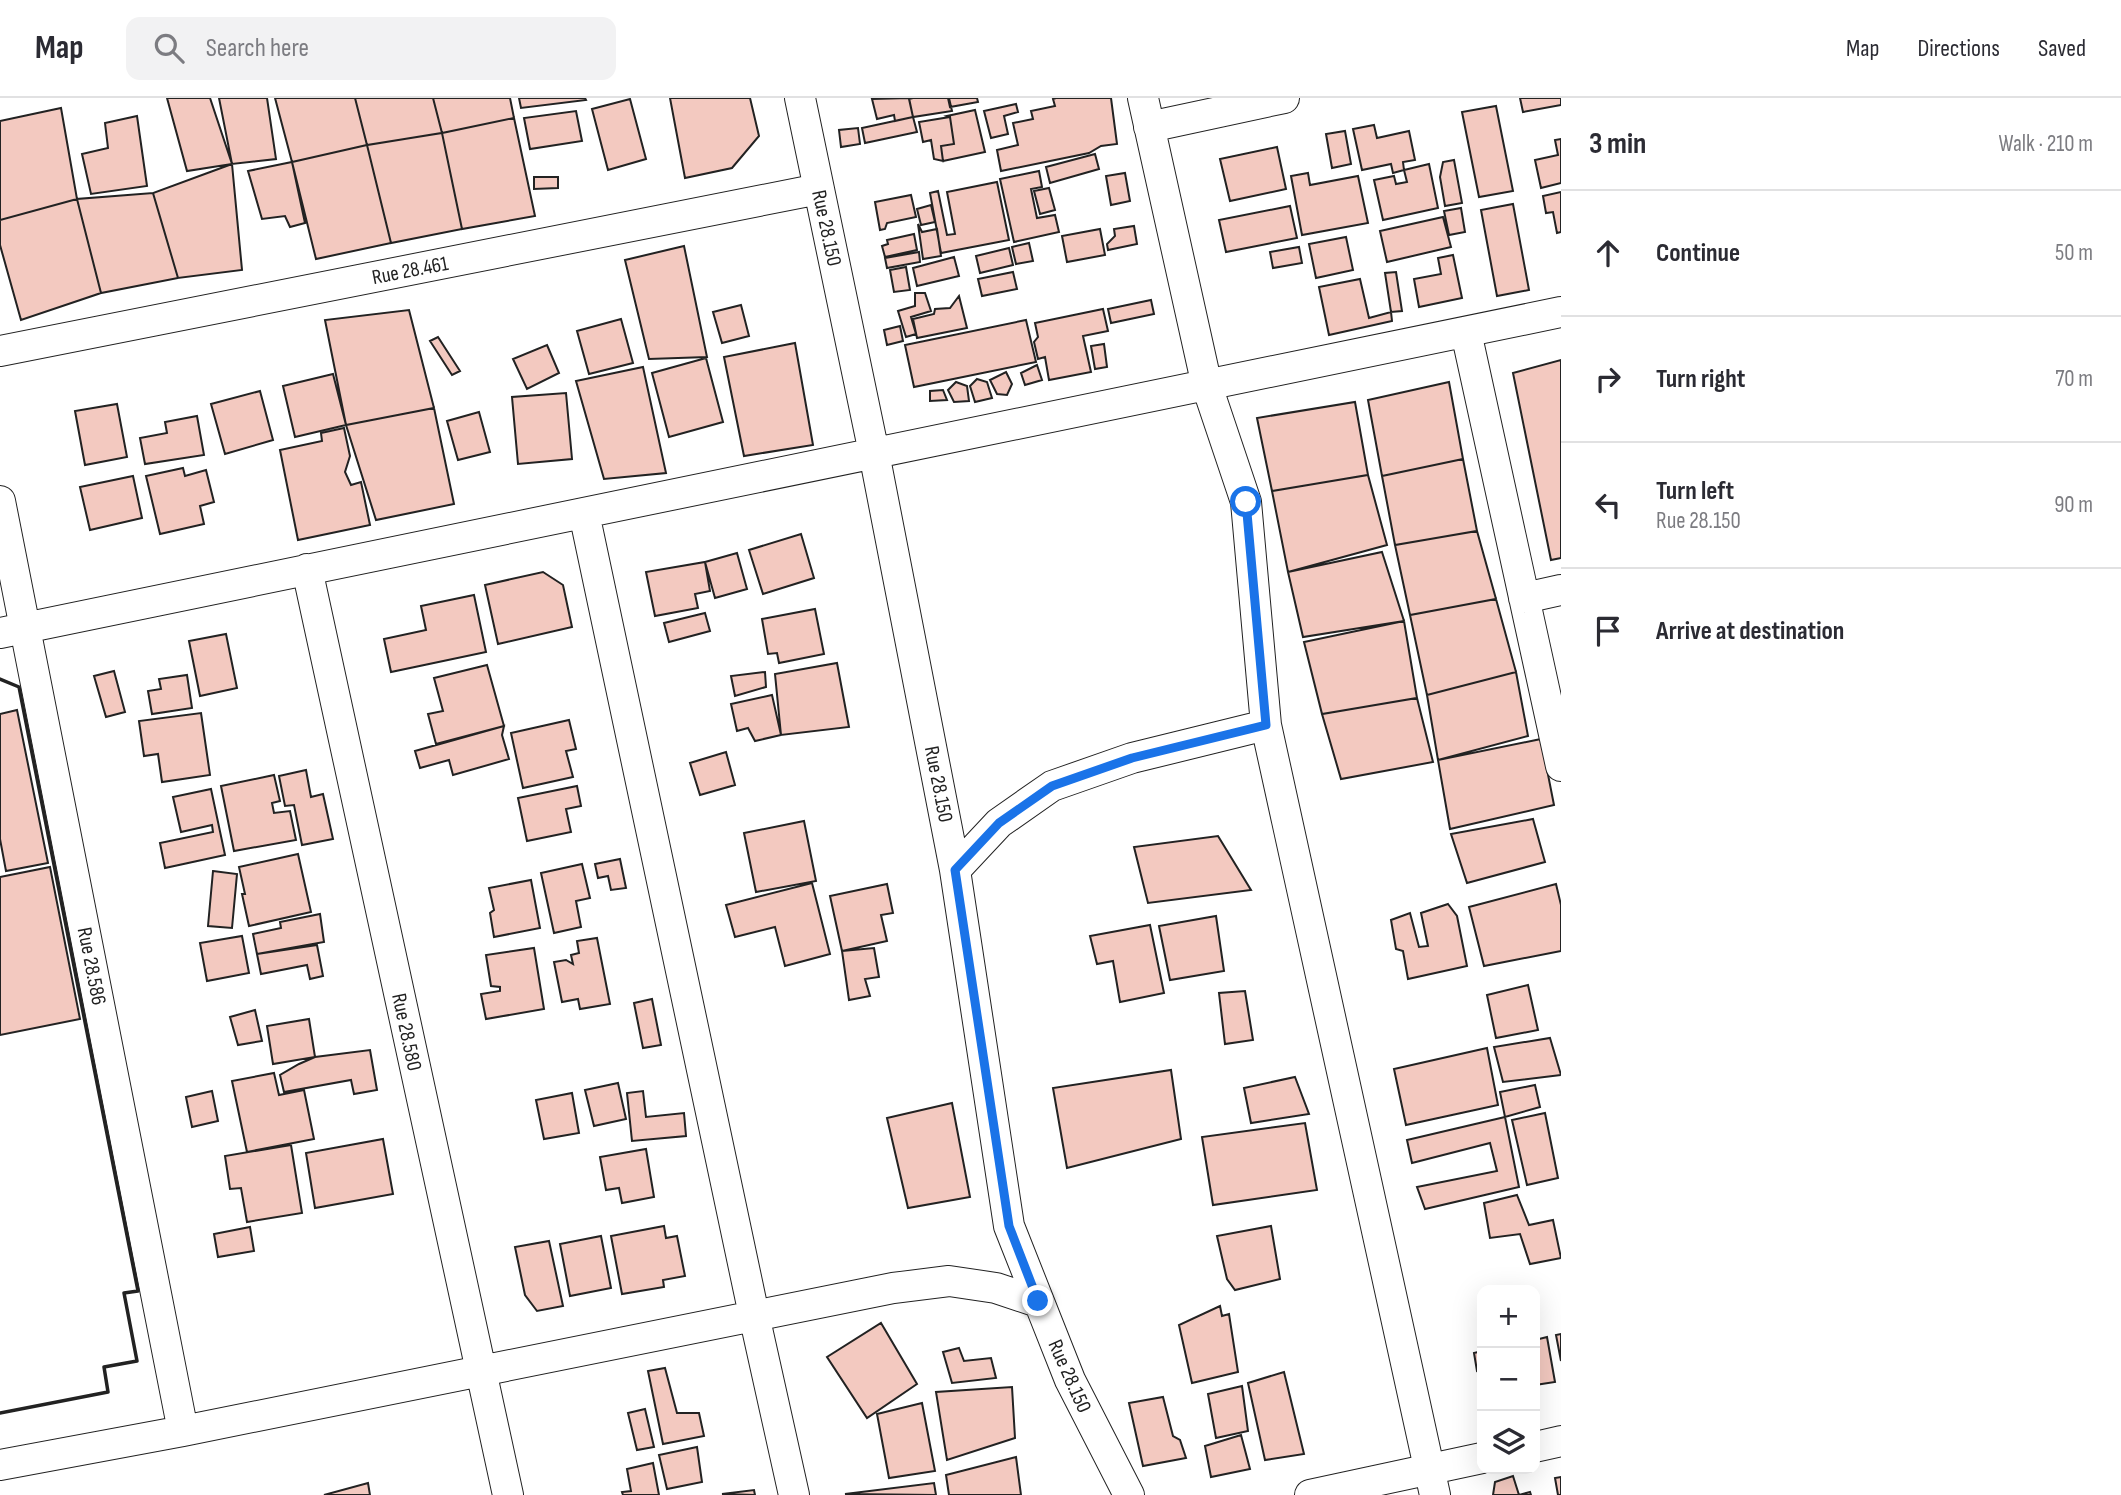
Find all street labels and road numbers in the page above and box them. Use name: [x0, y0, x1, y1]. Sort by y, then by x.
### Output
street label: Rue 28.150: [806, 188, 847, 269]
street label: Rue 28.461: [370, 251, 451, 290]
street label: Rue 28.150: [919, 744, 958, 824]
street label: Rue 28.586: [72, 925, 111, 1007]
street label: Rue 28.580: [386, 991, 427, 1073]
street label: Rue 28.150: [1042, 1336, 1097, 1417]

